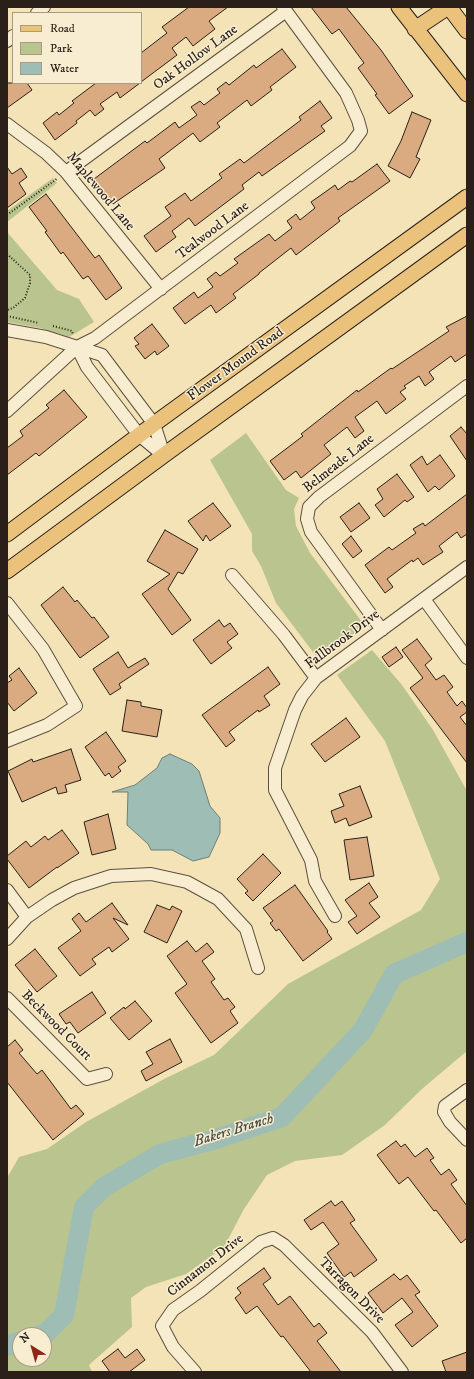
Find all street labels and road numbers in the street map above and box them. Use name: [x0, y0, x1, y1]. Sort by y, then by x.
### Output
street label: Oak Hollow Lane: [150, 22, 242, 94]
street label: Maplewood Lane: [62, 149, 138, 235]
street label: Tealwood Lane: [173, 198, 253, 264]
street label: Flower Mound Road: [185, 324, 287, 406]
street label: Belmeade Lane: [300, 431, 378, 497]
street label: Fallbrook Drive: [302, 607, 384, 673]
street label: Beckwood Court: [17, 987, 95, 1065]
street label: Cinnamon Drive: [164, 1231, 248, 1301]
street label: Tarragon Drive: [314, 1254, 388, 1328]

